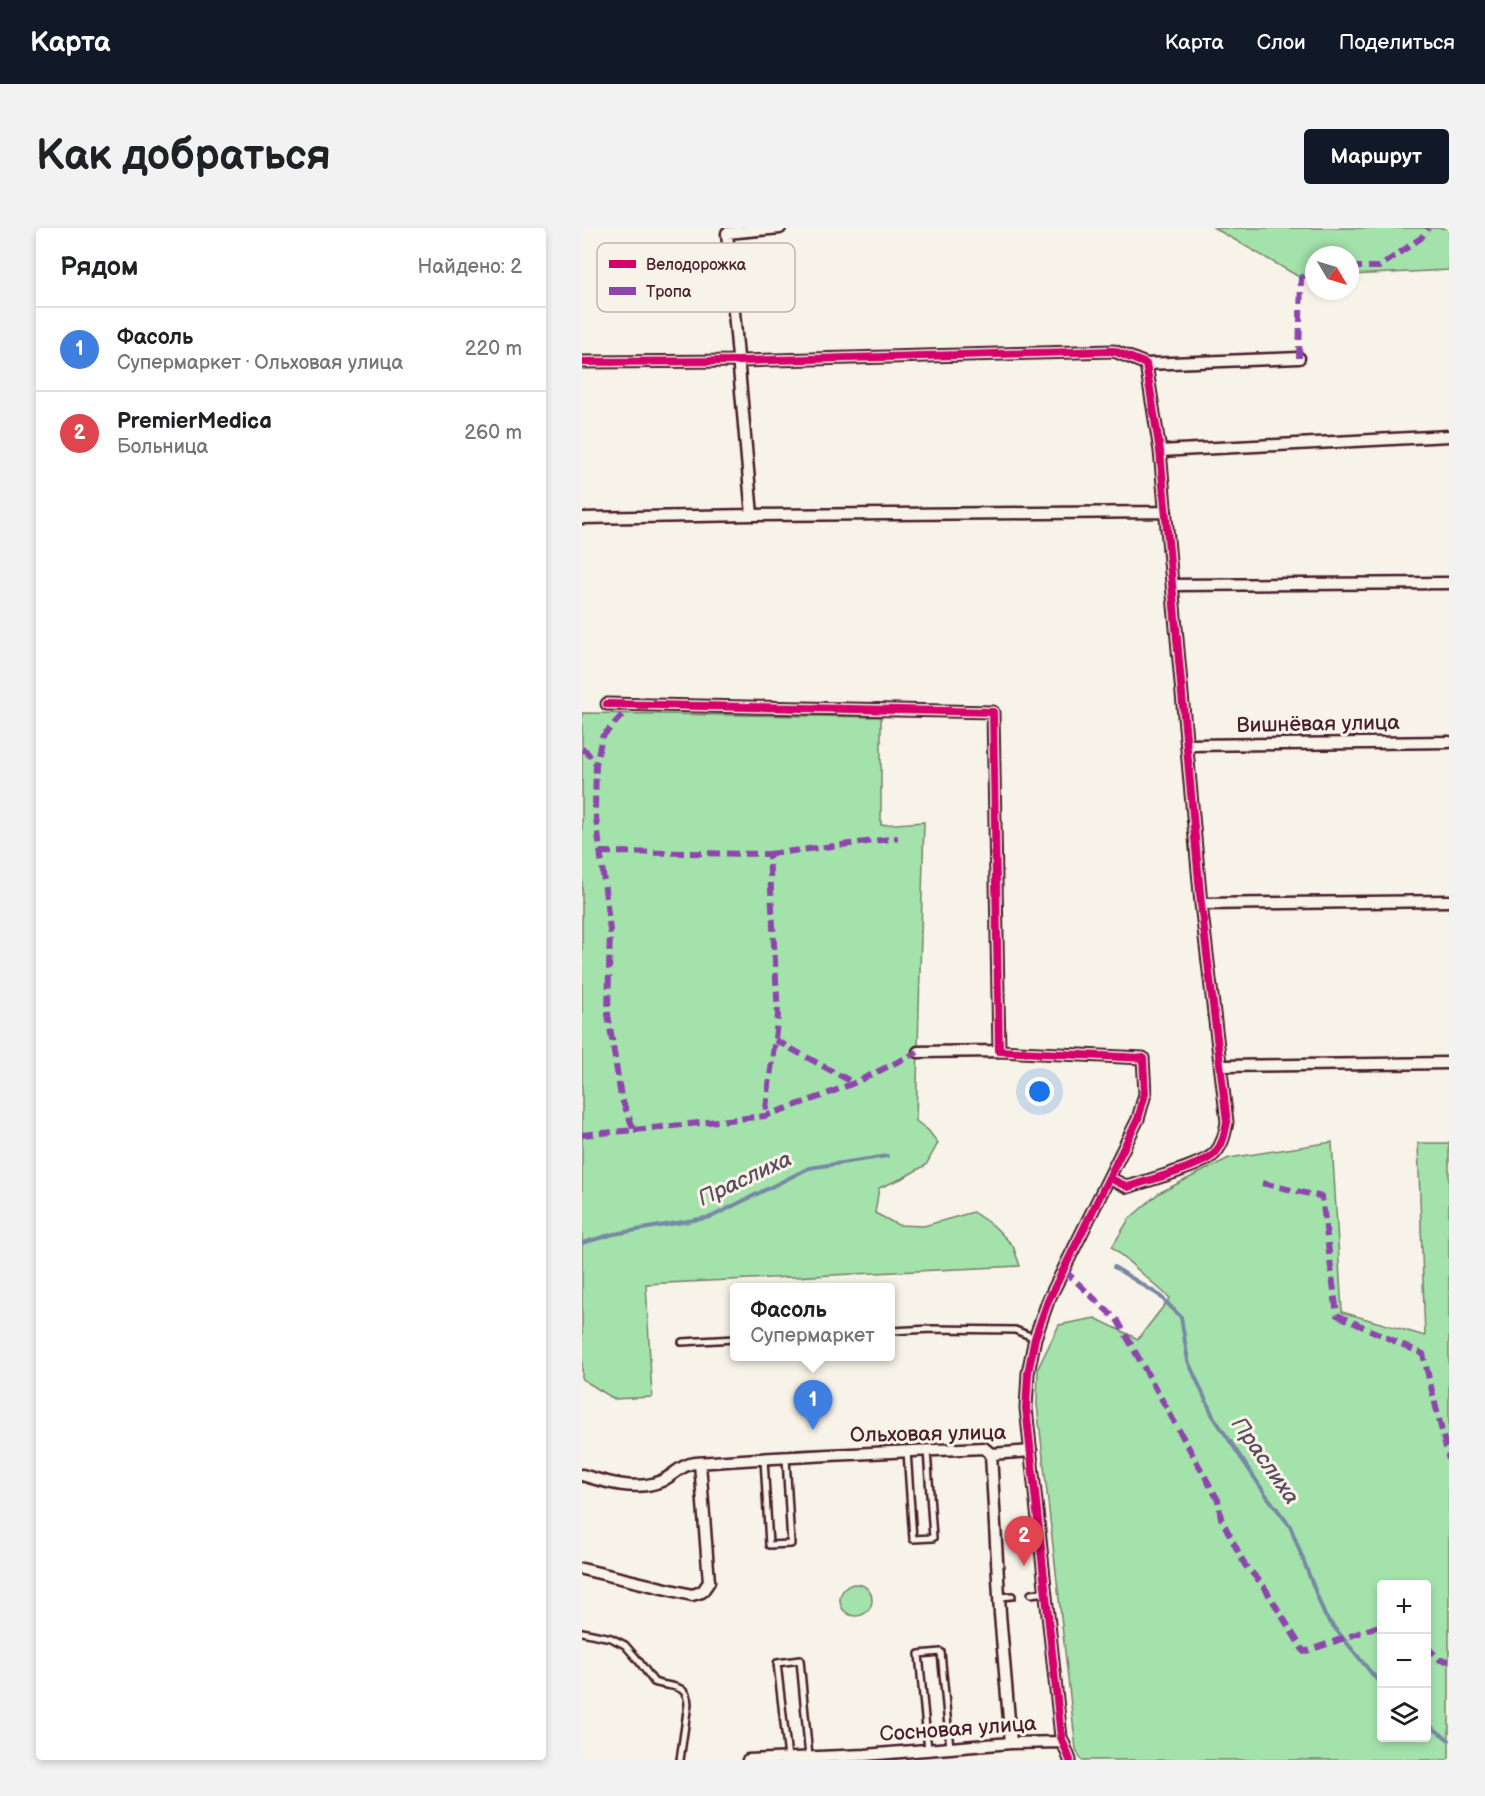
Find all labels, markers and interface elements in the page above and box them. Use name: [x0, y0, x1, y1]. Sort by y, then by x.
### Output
text: Карта: [30, 26, 110, 59]
text: Карта: [1165, 30, 1224, 55]
text: Слои: [1257, 30, 1306, 55]
text: Поделиться: [1339, 30, 1455, 55]
button: Маршрут: [1304, 129, 1449, 184]
text: Как добраться: [36, 131, 331, 182]
legend: [597, 243, 795, 312]
north arrow: [1305, 246, 1359, 300]
text: Рядом: [60, 252, 138, 283]
text: Найдено: 2: [418, 255, 522, 279]
text: Велодорожка: [646, 256, 747, 275]
text: Тропа: [646, 283, 692, 302]
text: Фасоль: [117, 324, 193, 351]
text: 1: [75, 337, 84, 361]
text: 220 m: [465, 337, 522, 361]
text: Супермаркет · Ольховая улица: [117, 351, 403, 375]
text: PremierMedica: [117, 408, 272, 435]
text: 2: [74, 421, 85, 445]
text: 260 m: [464, 421, 522, 445]
text: Больница: [117, 435, 208, 459]
street label: Вишнёвая улица: [1236, 710, 1401, 738]
your location: [1025, 1077, 1054, 1106]
water label: Праслиха: [694, 1146, 796, 1212]
popup: [730, 1283, 895, 1361]
text: Фасоль: [750, 1297, 827, 1324]
text: Супермаркет: [750, 1324, 875, 1348]
pin: 1: [794, 1380, 832, 1430]
water label: Праслиха: [1225, 1412, 1305, 1510]
street label: Ольховая улица: [850, 1420, 1007, 1448]
pin: 2: [1004, 1516, 1044, 1566]
map controls: [1377, 1580, 1431, 1742]
button: +: [1377, 1580, 1431, 1634]
button: −: [1377, 1634, 1431, 1688]
button: layers: [1377, 1688, 1431, 1742]
street label: Сосновая улица: [879, 1711, 1038, 1747]

